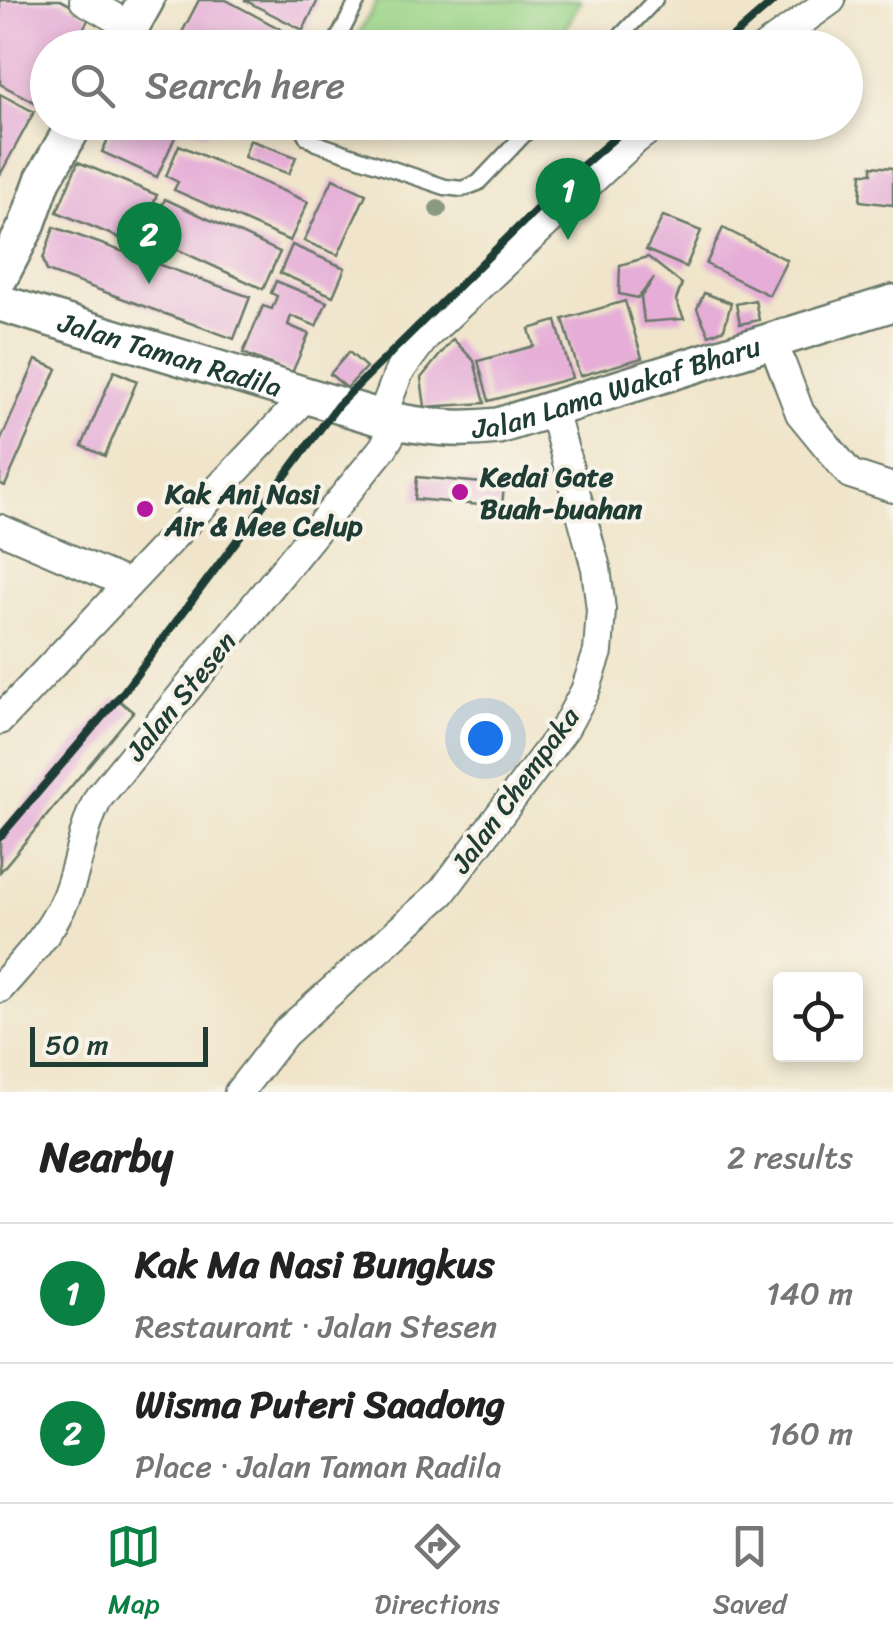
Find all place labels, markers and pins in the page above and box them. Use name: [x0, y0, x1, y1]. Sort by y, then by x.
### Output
pin: 1: [536, 158, 600, 240]
pin: 2: [116, 202, 182, 284]
place label: Kedai Gate Buah-buahan: [479, 452, 643, 533]
place label: Kak Ani Nasi Air & Mee Celup: [164, 469, 363, 550]
marker: Kedai Gate Buah-buahan: [449, 481, 471, 503]
marker: Kak Ani Nasi Air & Mee Celup: [134, 498, 156, 520]

